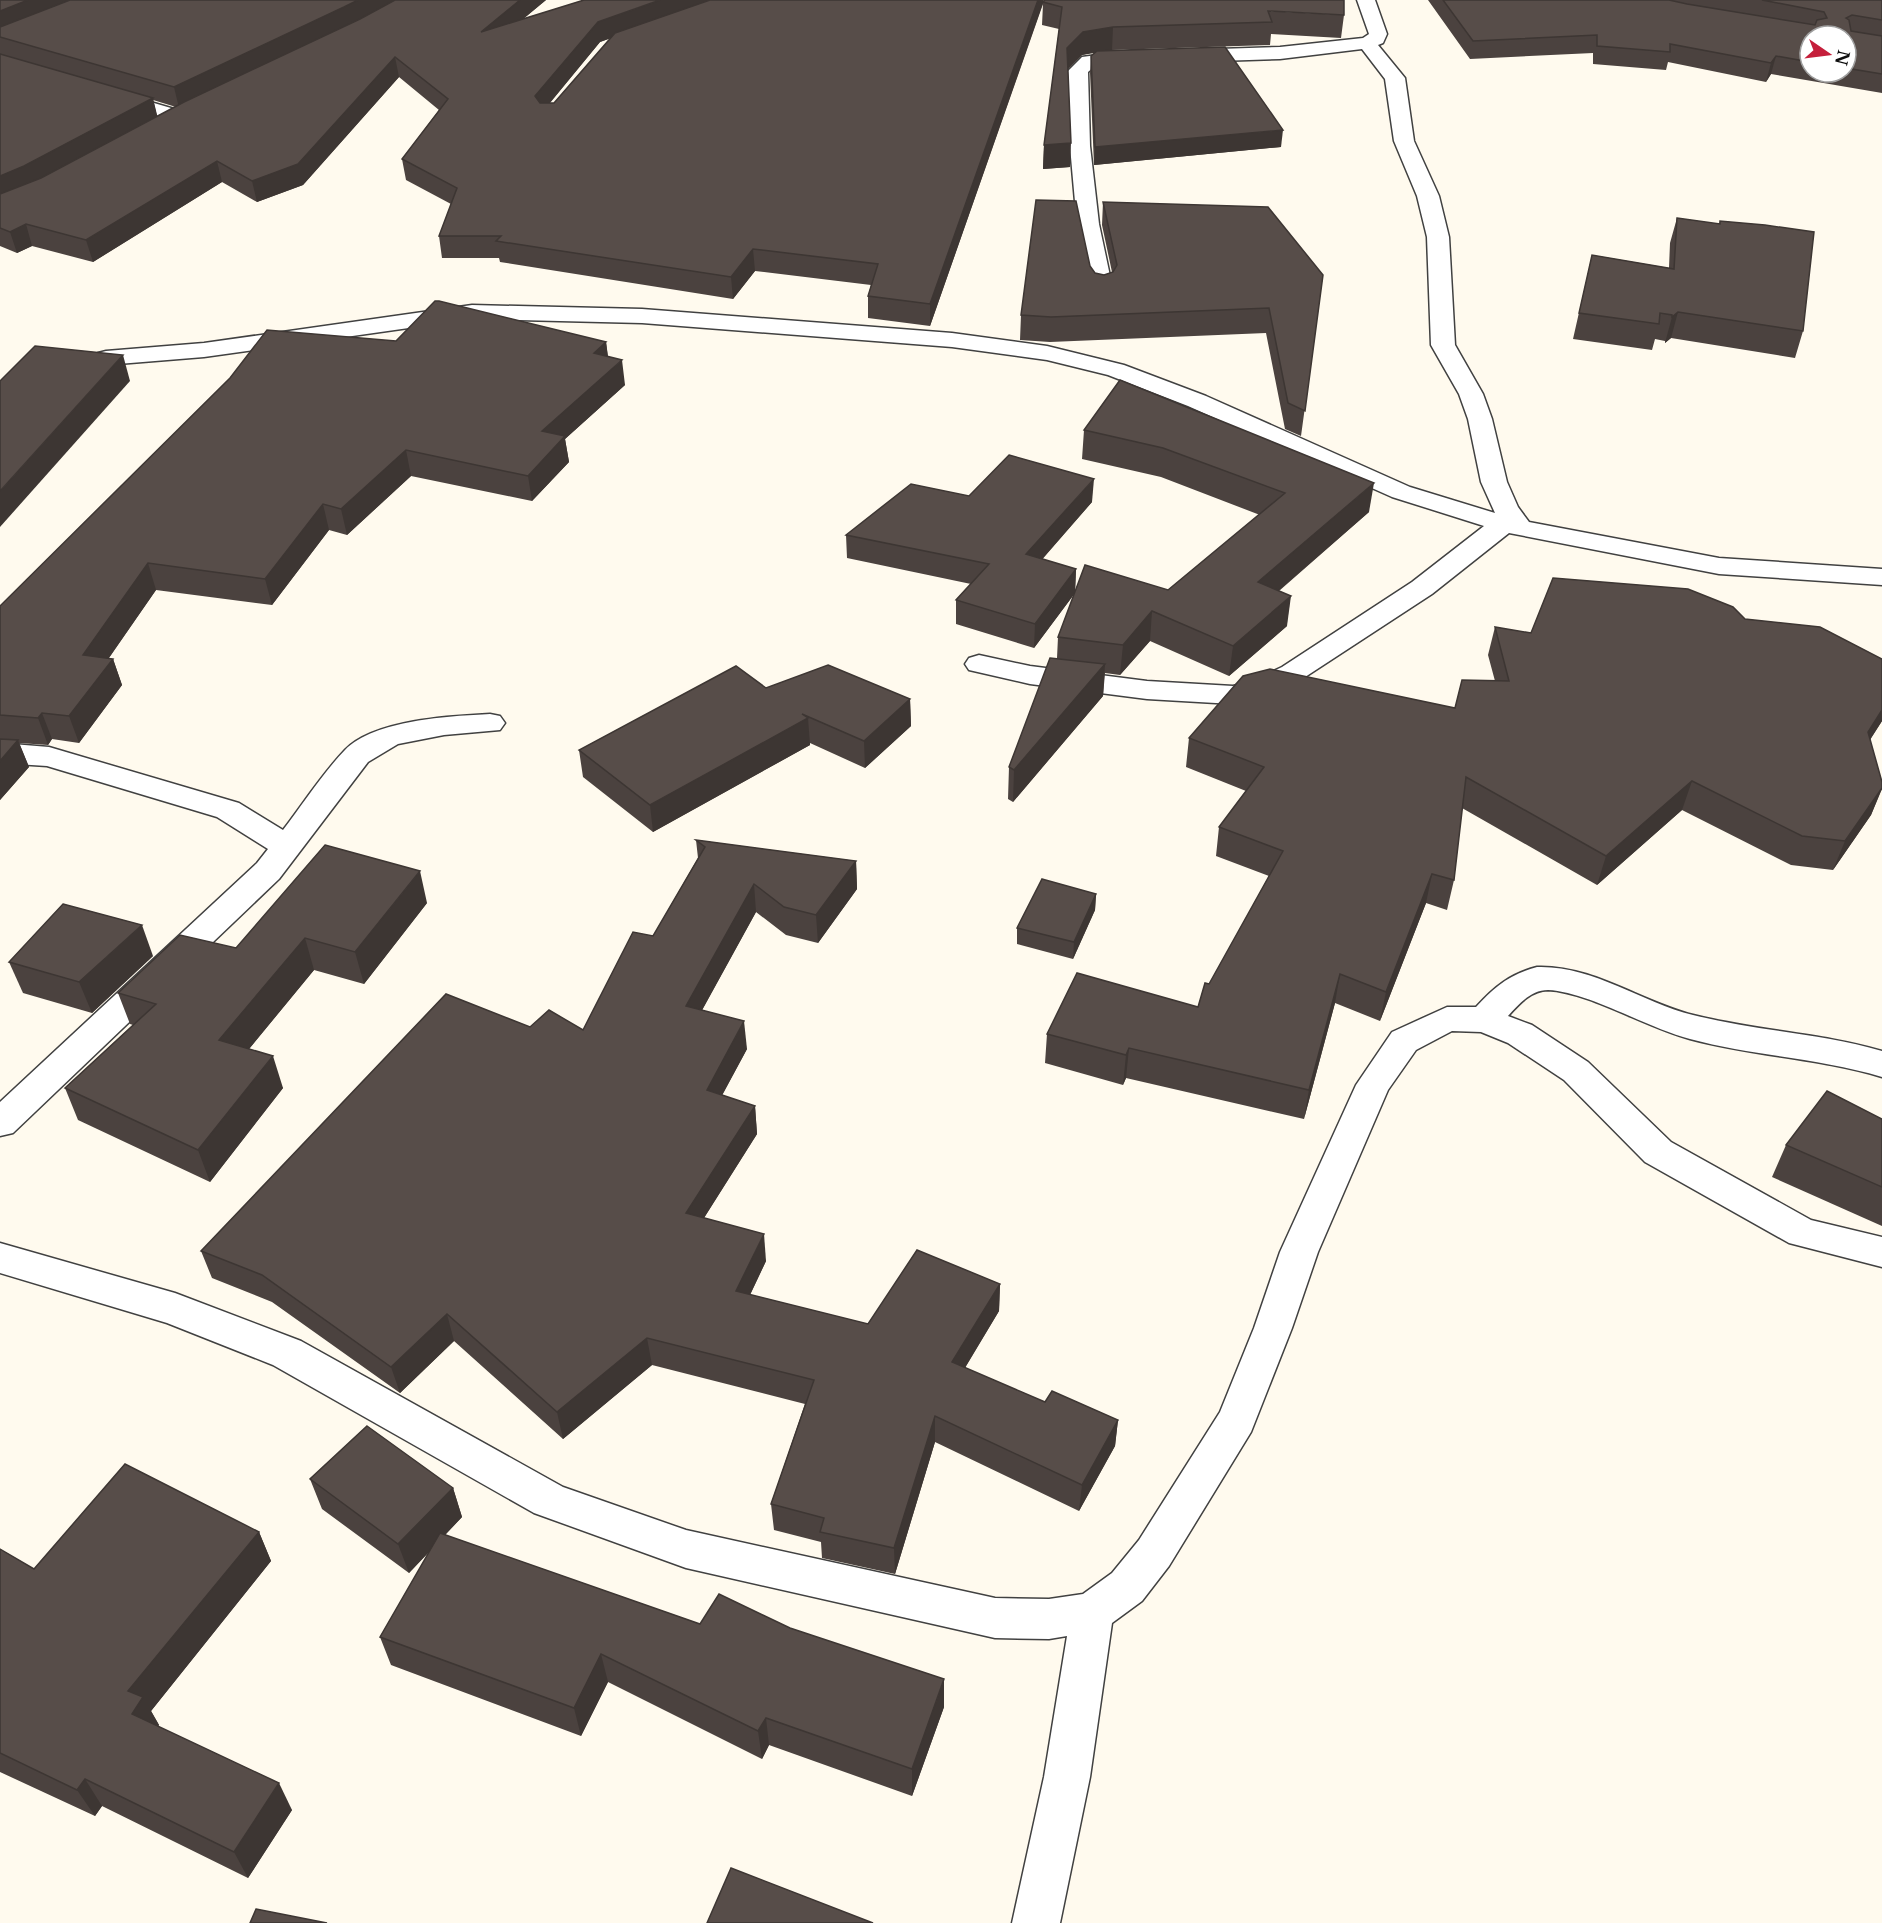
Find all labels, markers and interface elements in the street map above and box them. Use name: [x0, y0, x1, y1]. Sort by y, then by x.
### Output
north arrow: [1798, 24, 1858, 84]
text: N: [1831, 48, 1854, 67]

